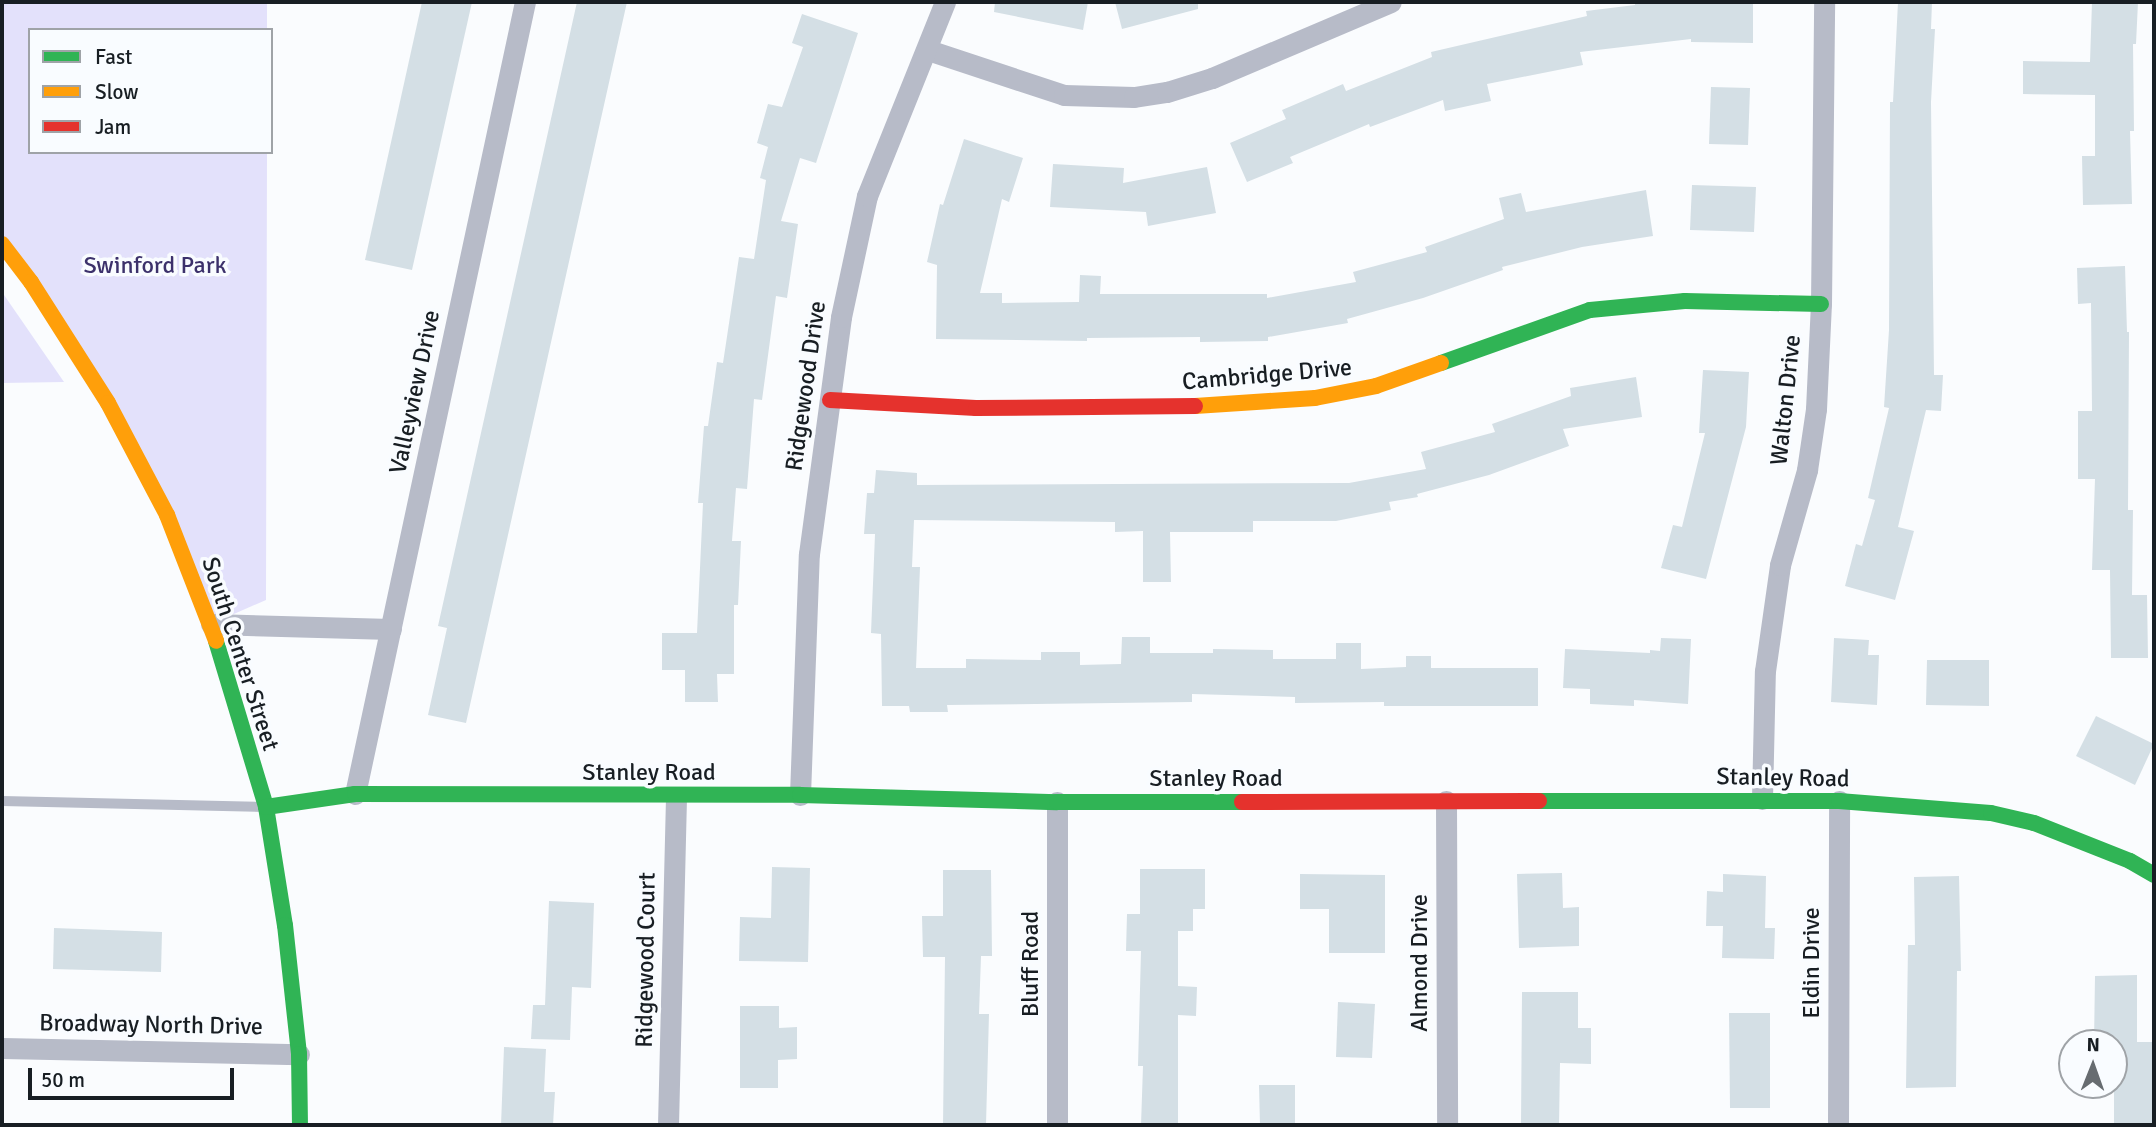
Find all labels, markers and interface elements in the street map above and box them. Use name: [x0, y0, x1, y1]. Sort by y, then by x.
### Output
legend: [28, 28, 273, 154]
text: Fast: [95, 44, 132, 70]
text: Slow: [95, 79, 139, 105]
text: Jam: [95, 114, 131, 140]
park label: Swinford Park: [83, 252, 227, 280]
street label: Ridgewood Drive: [780, 299, 832, 473]
street label: Valleyview Drive: [384, 307, 446, 477]
street label: Walton Drive: [1765, 333, 1807, 467]
street label: Cambridge Drive: [1181, 353, 1353, 397]
street label: South Center Street: [195, 554, 285, 754]
street label: Stanley Road: [582, 759, 716, 787]
street label: Stanley Road: [1716, 762, 1850, 794]
street label: Stanley Road: [1149, 765, 1283, 793]
street label: Ridgewood Court: [630, 872, 662, 1048]
street label: Almond Drive: [1406, 894, 1434, 1032]
street label: Eldin Drive: [1798, 907, 1826, 1019]
street label: Bluff Road: [1017, 911, 1045, 1017]
street label: Broadway North Drive: [39, 1009, 263, 1041]
north arrow: [2058, 1029, 2128, 1099]
text: N: [2087, 1033, 2100, 1057]
scale bar: [32, 1054, 238, 1098]
text: 50 m: [41, 1067, 85, 1093]

